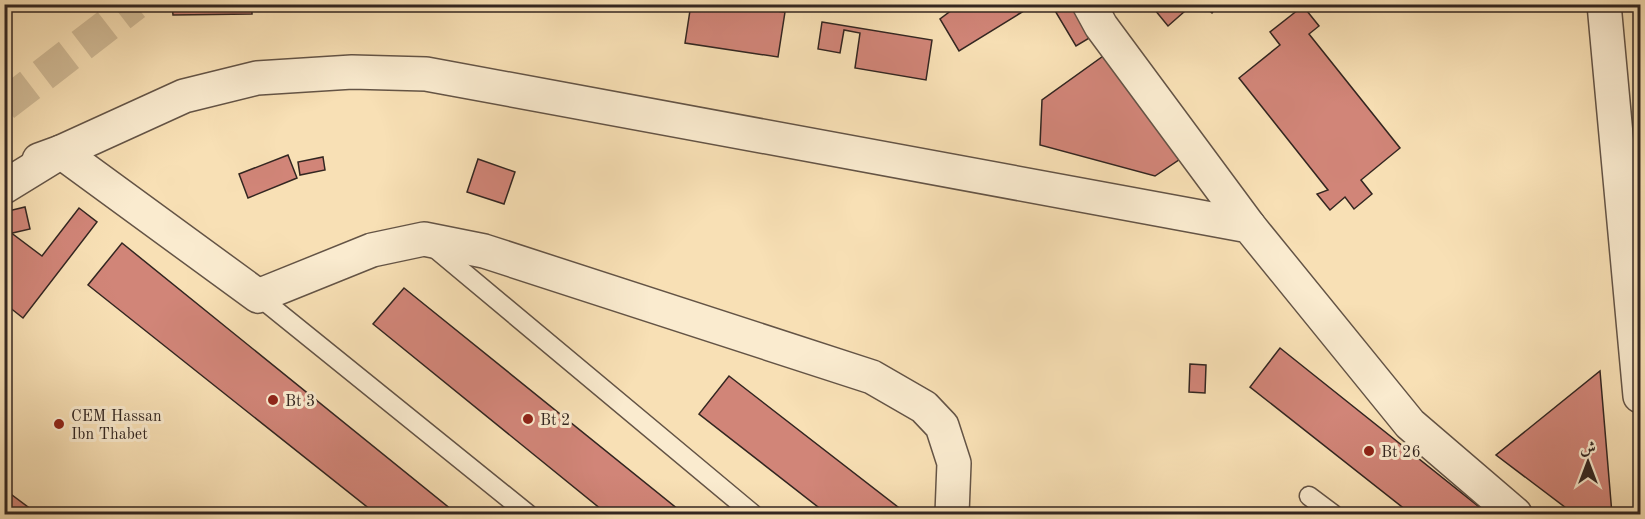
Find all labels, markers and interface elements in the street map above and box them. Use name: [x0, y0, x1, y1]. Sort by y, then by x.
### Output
marker: Bt 3: [266, 393, 280, 407]
place label: Bt 3: [285, 394, 315, 410]
place label: CEM Hassan Ibn Thabet: [71, 409, 162, 443]
marker: Bt 2: [521, 412, 535, 426]
place label: Bt 2: [540, 413, 570, 429]
marker: CEM Hassan Ibn Thabet: [52, 417, 66, 431]
north arrow: [1558, 432, 1618, 492]
text: ش: [1580, 441, 1596, 457]
marker: Bt 26: [1362, 444, 1376, 458]
place label: Bt 26: [1381, 445, 1421, 461]

